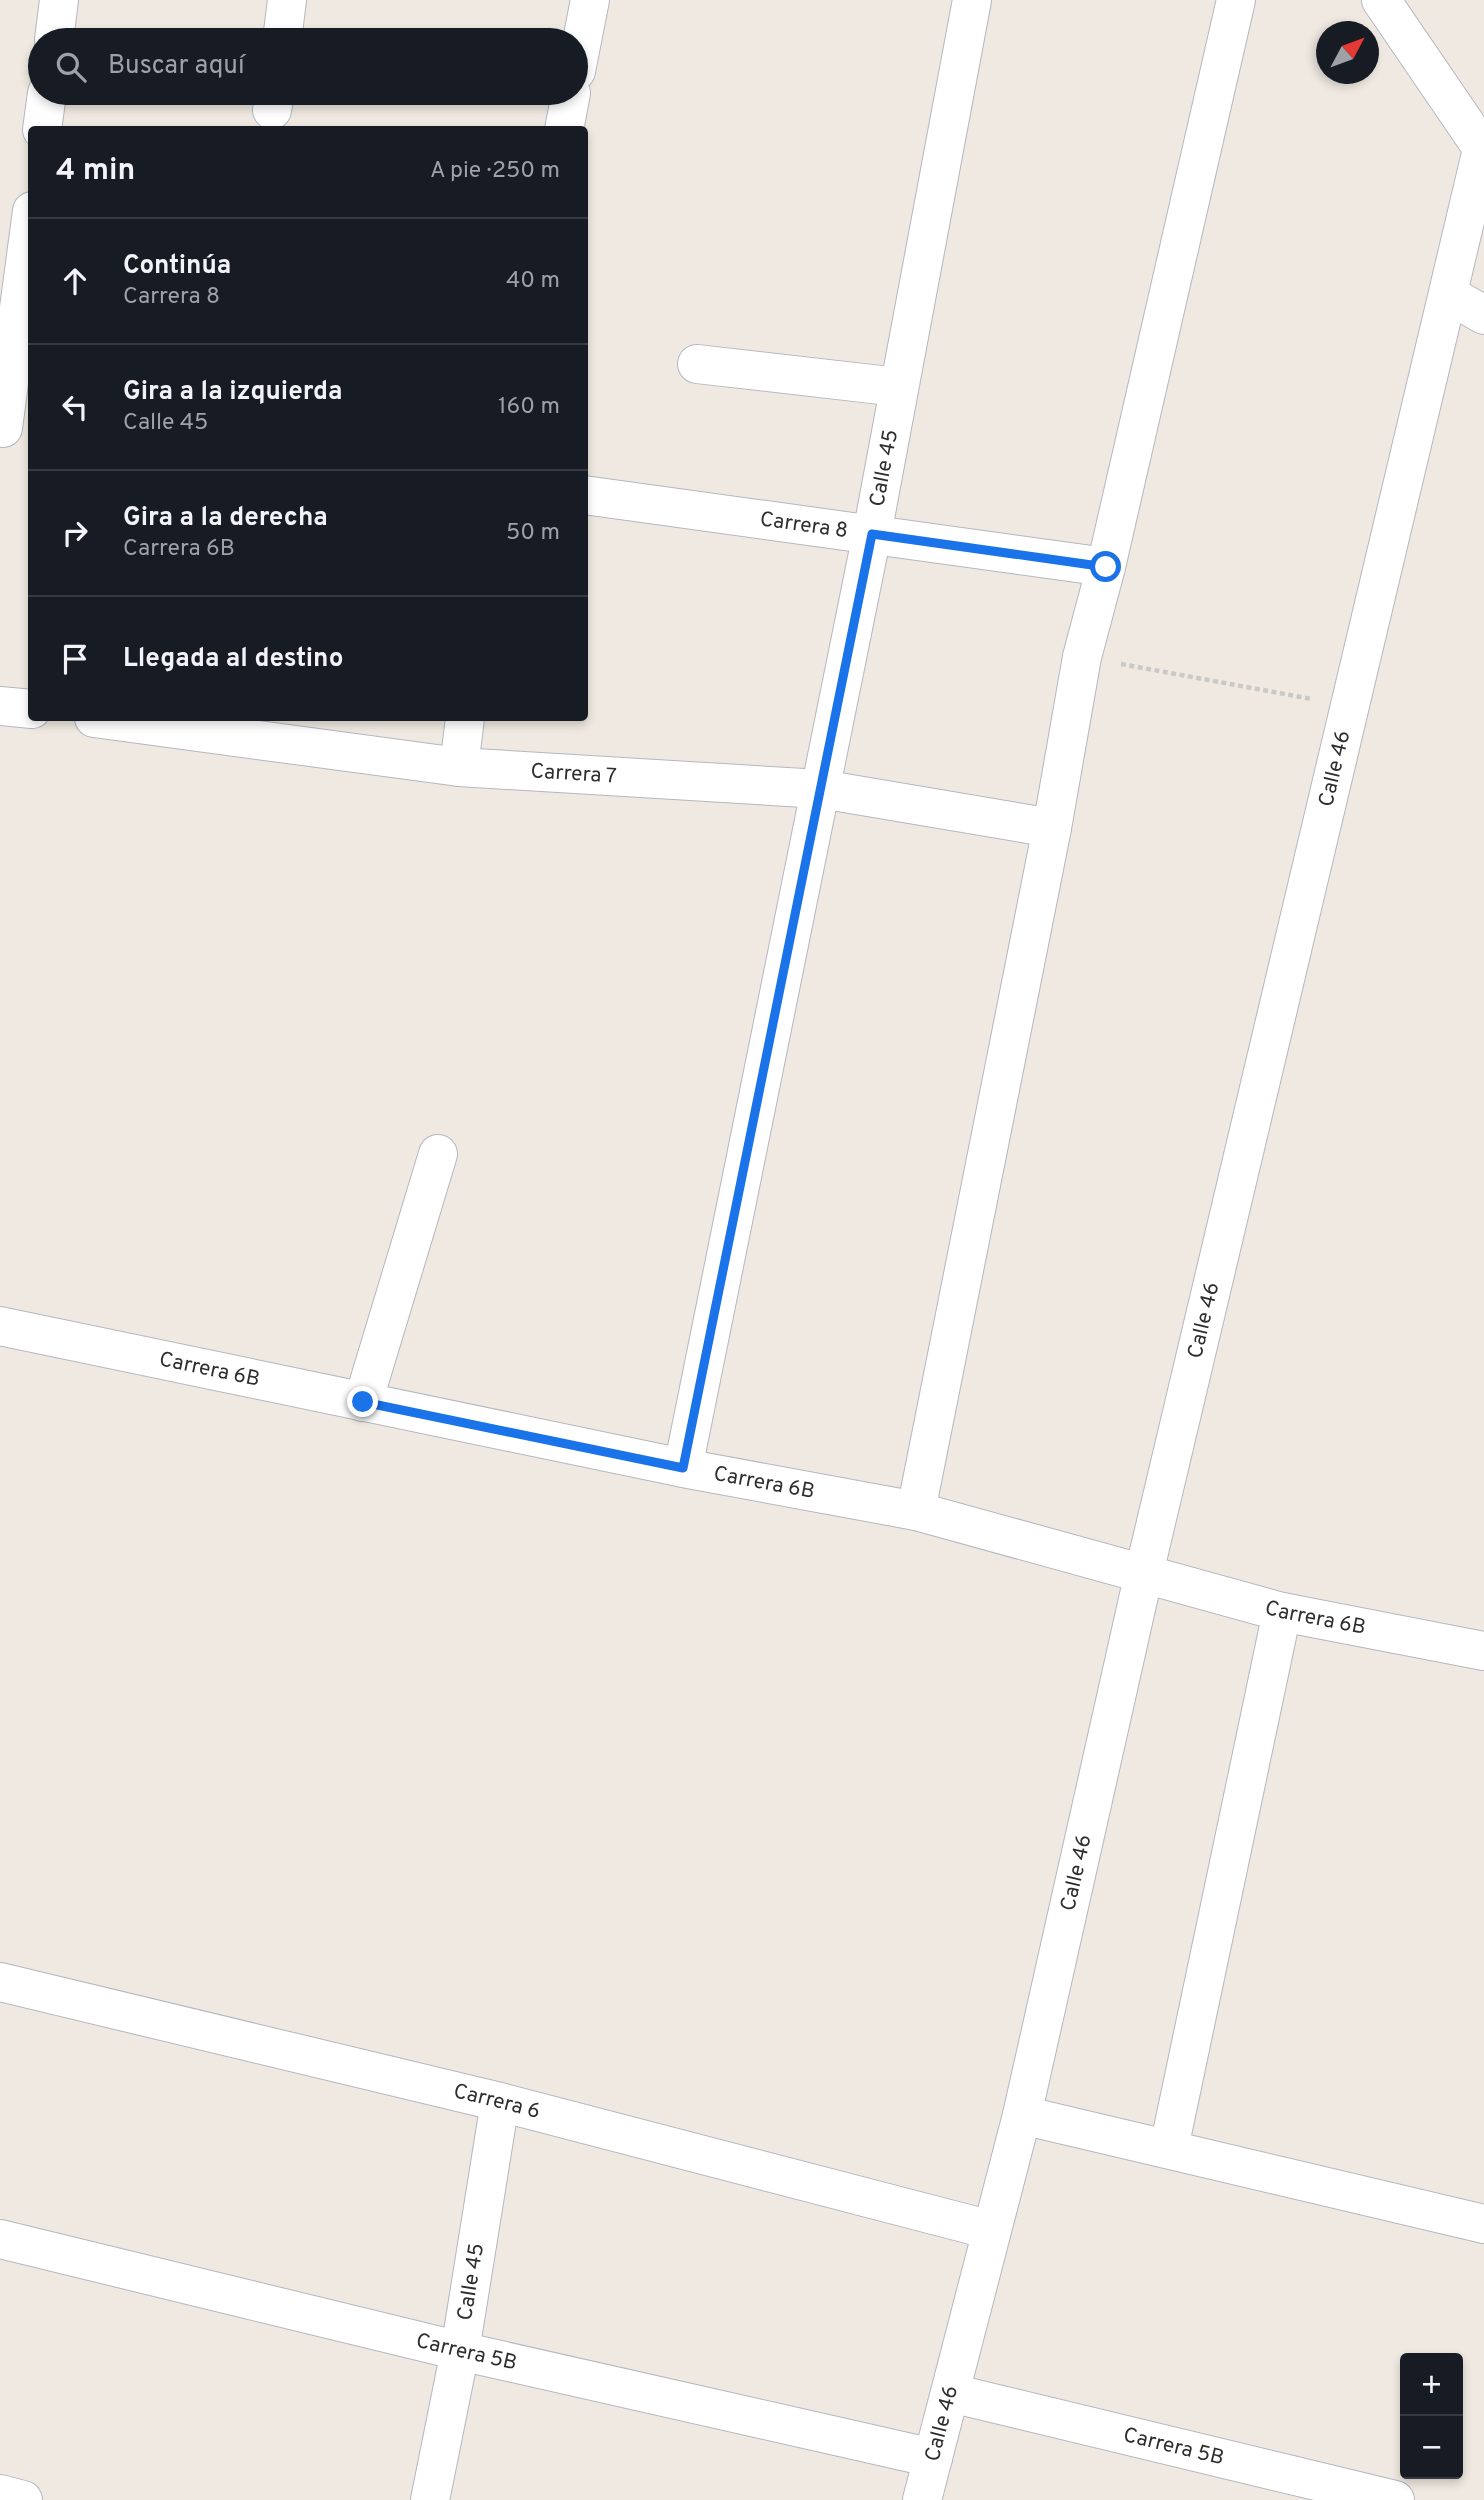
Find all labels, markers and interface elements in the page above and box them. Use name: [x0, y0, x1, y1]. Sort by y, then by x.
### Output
north arrow: [1316, 21, 1379, 84]
search box: [28, 28, 588, 105]
icon: search: [52, 48, 90, 86]
text: Buscar aquí: [108, 50, 245, 83]
text: 4 min: [56, 153, 135, 190]
text: A pie · 250 m: [430, 157, 560, 186]
text: Continúa: [123, 250, 231, 283]
icon: ahead: [56, 262, 94, 300]
text: 40 m: [506, 267, 560, 296]
text: Carrera 8: [123, 283, 220, 312]
text: Gira a la izquierda: [123, 376, 342, 409]
icon: left: [56, 388, 94, 426]
text: 160 m: [498, 393, 560, 422]
text: Calle 45: [123, 409, 208, 438]
street label: Calle 45: [864, 427, 905, 509]
text: Gira a la derecha: [123, 502, 328, 535]
street label: Carrera 8: [758, 506, 850, 545]
icon: right: [56, 514, 94, 552]
text: 50 m: [506, 519, 560, 548]
text: Carrera 6B: [123, 535, 235, 564]
route start: [1090, 551, 1121, 582]
icon: arrive: [56, 640, 94, 678]
text: Llegada al destino: [123, 643, 343, 676]
street label: Calle 46: [1313, 728, 1357, 810]
street label: Carrera 7: [530, 758, 617, 790]
street label: Calle 46: [1182, 1280, 1226, 1361]
street label: Carrera 6B: [157, 1346, 262, 1393]
route end: [347, 1386, 378, 1417]
street label: Carrera 6B: [711, 1460, 817, 1506]
street label: Carrera 6B: [1262, 1594, 1368, 1641]
street label: Calle 46: [1055, 1832, 1098, 1914]
street label: Carrera 6: [451, 2078, 543, 2125]
street label: Calle 45: [452, 2241, 491, 2323]
street label: Carrera 5B: [413, 2327, 519, 2377]
map controls: [1400, 2353, 1463, 2479]
button: +: [1400, 2353, 1463, 2416]
street label: Calle 46: [919, 2383, 965, 2464]
button: −: [1400, 2416, 1463, 2479]
street label: Carrera 5B: [1121, 2421, 1227, 2472]

